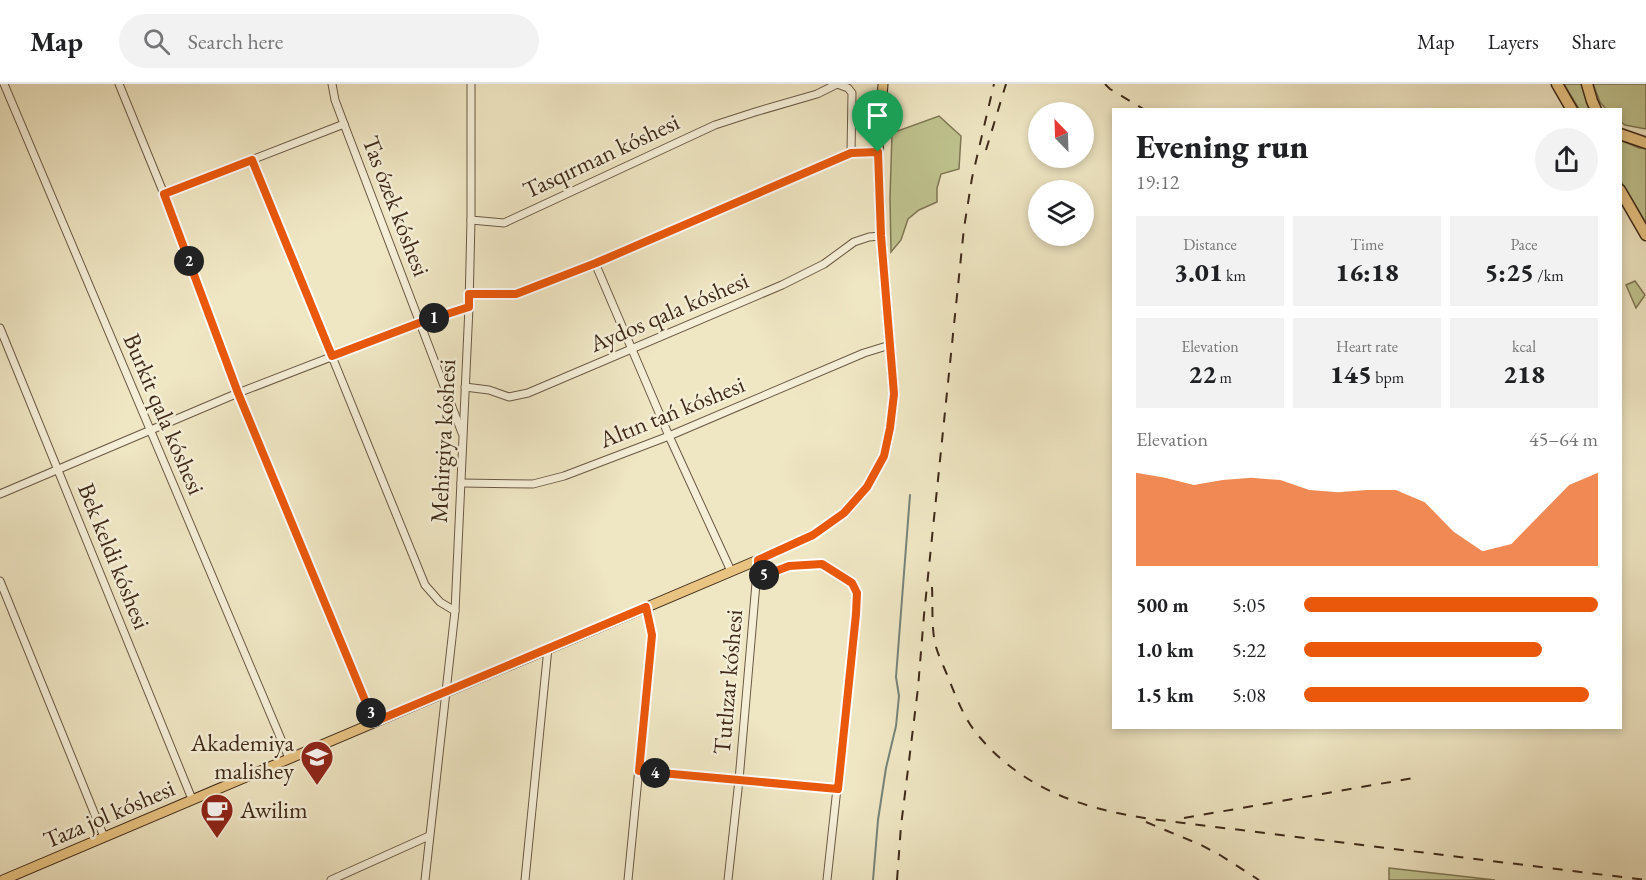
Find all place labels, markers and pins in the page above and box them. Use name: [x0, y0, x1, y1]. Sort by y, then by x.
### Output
pin: [852, 90, 903, 152]
pin: 2: [174, 246, 204, 276]
pin: 1: [419, 303, 449, 333]
pin: 5: [749, 560, 779, 590]
pin: 3: [356, 698, 386, 728]
place label: Akademiya malishey: [190, 727, 294, 786]
school or university icon: Akademiya malishey: [299, 739, 335, 786]
pin: 4: [640, 758, 670, 788]
cafe icon: Awilim: [199, 792, 235, 839]
place label: Awilim: [239, 794, 308, 825]

